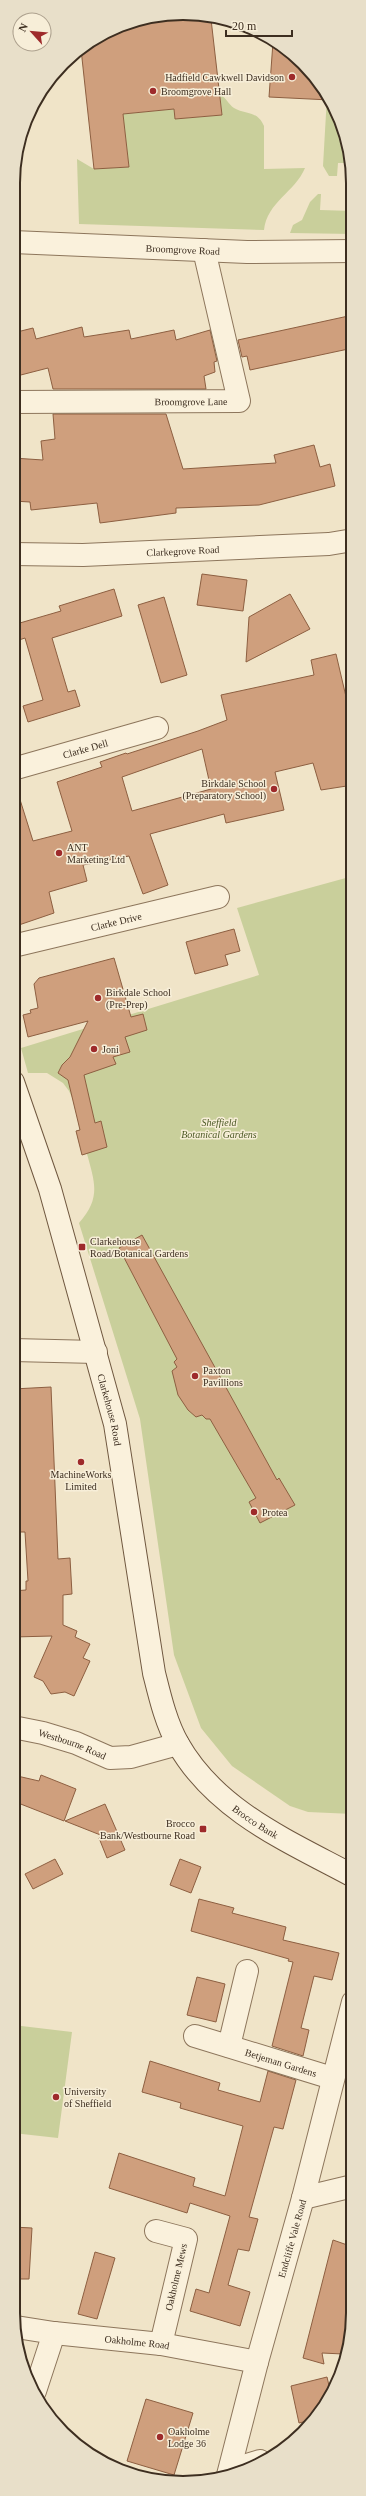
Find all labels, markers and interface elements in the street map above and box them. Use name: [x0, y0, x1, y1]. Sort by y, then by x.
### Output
north arrow: [12, 12, 52, 52]
scale bar: [226, 12, 292, 38]
text: 20 m: [232, 19, 257, 33]
text: N: [16, 21, 30, 34]
place label: Hadfield Cawkwell Davidson: [165, 72, 284, 83]
marker: Hadfield Cawkwell Davidson: [287, 72, 297, 82]
marker: Broomgrove Hall: [148, 86, 158, 96]
place label: Broomgrove Hall: [161, 86, 231, 97]
street label: Broomgrove Road: [146, 242, 220, 256]
street label: Broomgrove Lane: [154, 396, 228, 407]
street label: Clarkegrove Road: [146, 543, 220, 558]
street label: Clarke Dell: [61, 737, 109, 760]
place label: Birkdale School (Preparatory School): [182, 778, 266, 802]
marker: Birkdale School (Preparatory School): [269, 784, 279, 794]
place label: ANT Marketing Ltd: [67, 842, 125, 865]
marker: ANT Marketing Ltd: [54, 848, 64, 858]
street label: Clarke Drive: [90, 910, 143, 933]
place label: Birkdale School (Pre-Prep): [106, 987, 171, 1011]
marker: Birkdale School (Pre-Prep): [93, 993, 103, 1003]
marker: Joni: [89, 1044, 99, 1054]
place label: Joni: [102, 1044, 119, 1055]
park label: Sheffield Botanical Gardens: [181, 1117, 257, 1140]
place label: Clarkehouse Road/Botanical Gardens: [90, 1236, 188, 1259]
marker: Clarkehouse Road/Botanical Gardens: [77, 1242, 87, 1252]
place label: Paxton Pavillions: [203, 1365, 243, 1388]
marker: Paxton Pavillions: [190, 1371, 200, 1381]
street label: Clarkehouse Road: [96, 1373, 124, 1446]
marker: MachineWorks Limited: [76, 1457, 86, 1467]
place label: MachineWorks Limited: [51, 1469, 112, 1492]
marker: Protea: [249, 1507, 259, 1517]
place label: Protea: [262, 1507, 288, 1518]
street label: Westbourne Road: [37, 1727, 108, 1761]
street label: Brocco Bank: [231, 1802, 280, 1840]
place label: Brocco Bank/Westbourne Road: [100, 1818, 195, 1841]
marker: Brocco Bank/Westbourne Road: [198, 1824, 208, 1834]
street label: Betjeman Gardens: [244, 2046, 318, 2079]
place label: University of Sheffield: [64, 2086, 111, 2109]
marker: University of Sheffield: [51, 2092, 61, 2102]
street label: Endcliffe Vale Road: [275, 2198, 308, 2279]
street label: Oakholme Mews: [163, 2242, 189, 2312]
street label: Oakholme Road: [104, 2333, 170, 2351]
place label: Oakholme Lodge 36: [168, 2426, 210, 2449]
marker: Oakholme Lodge 36: [155, 2432, 165, 2442]

